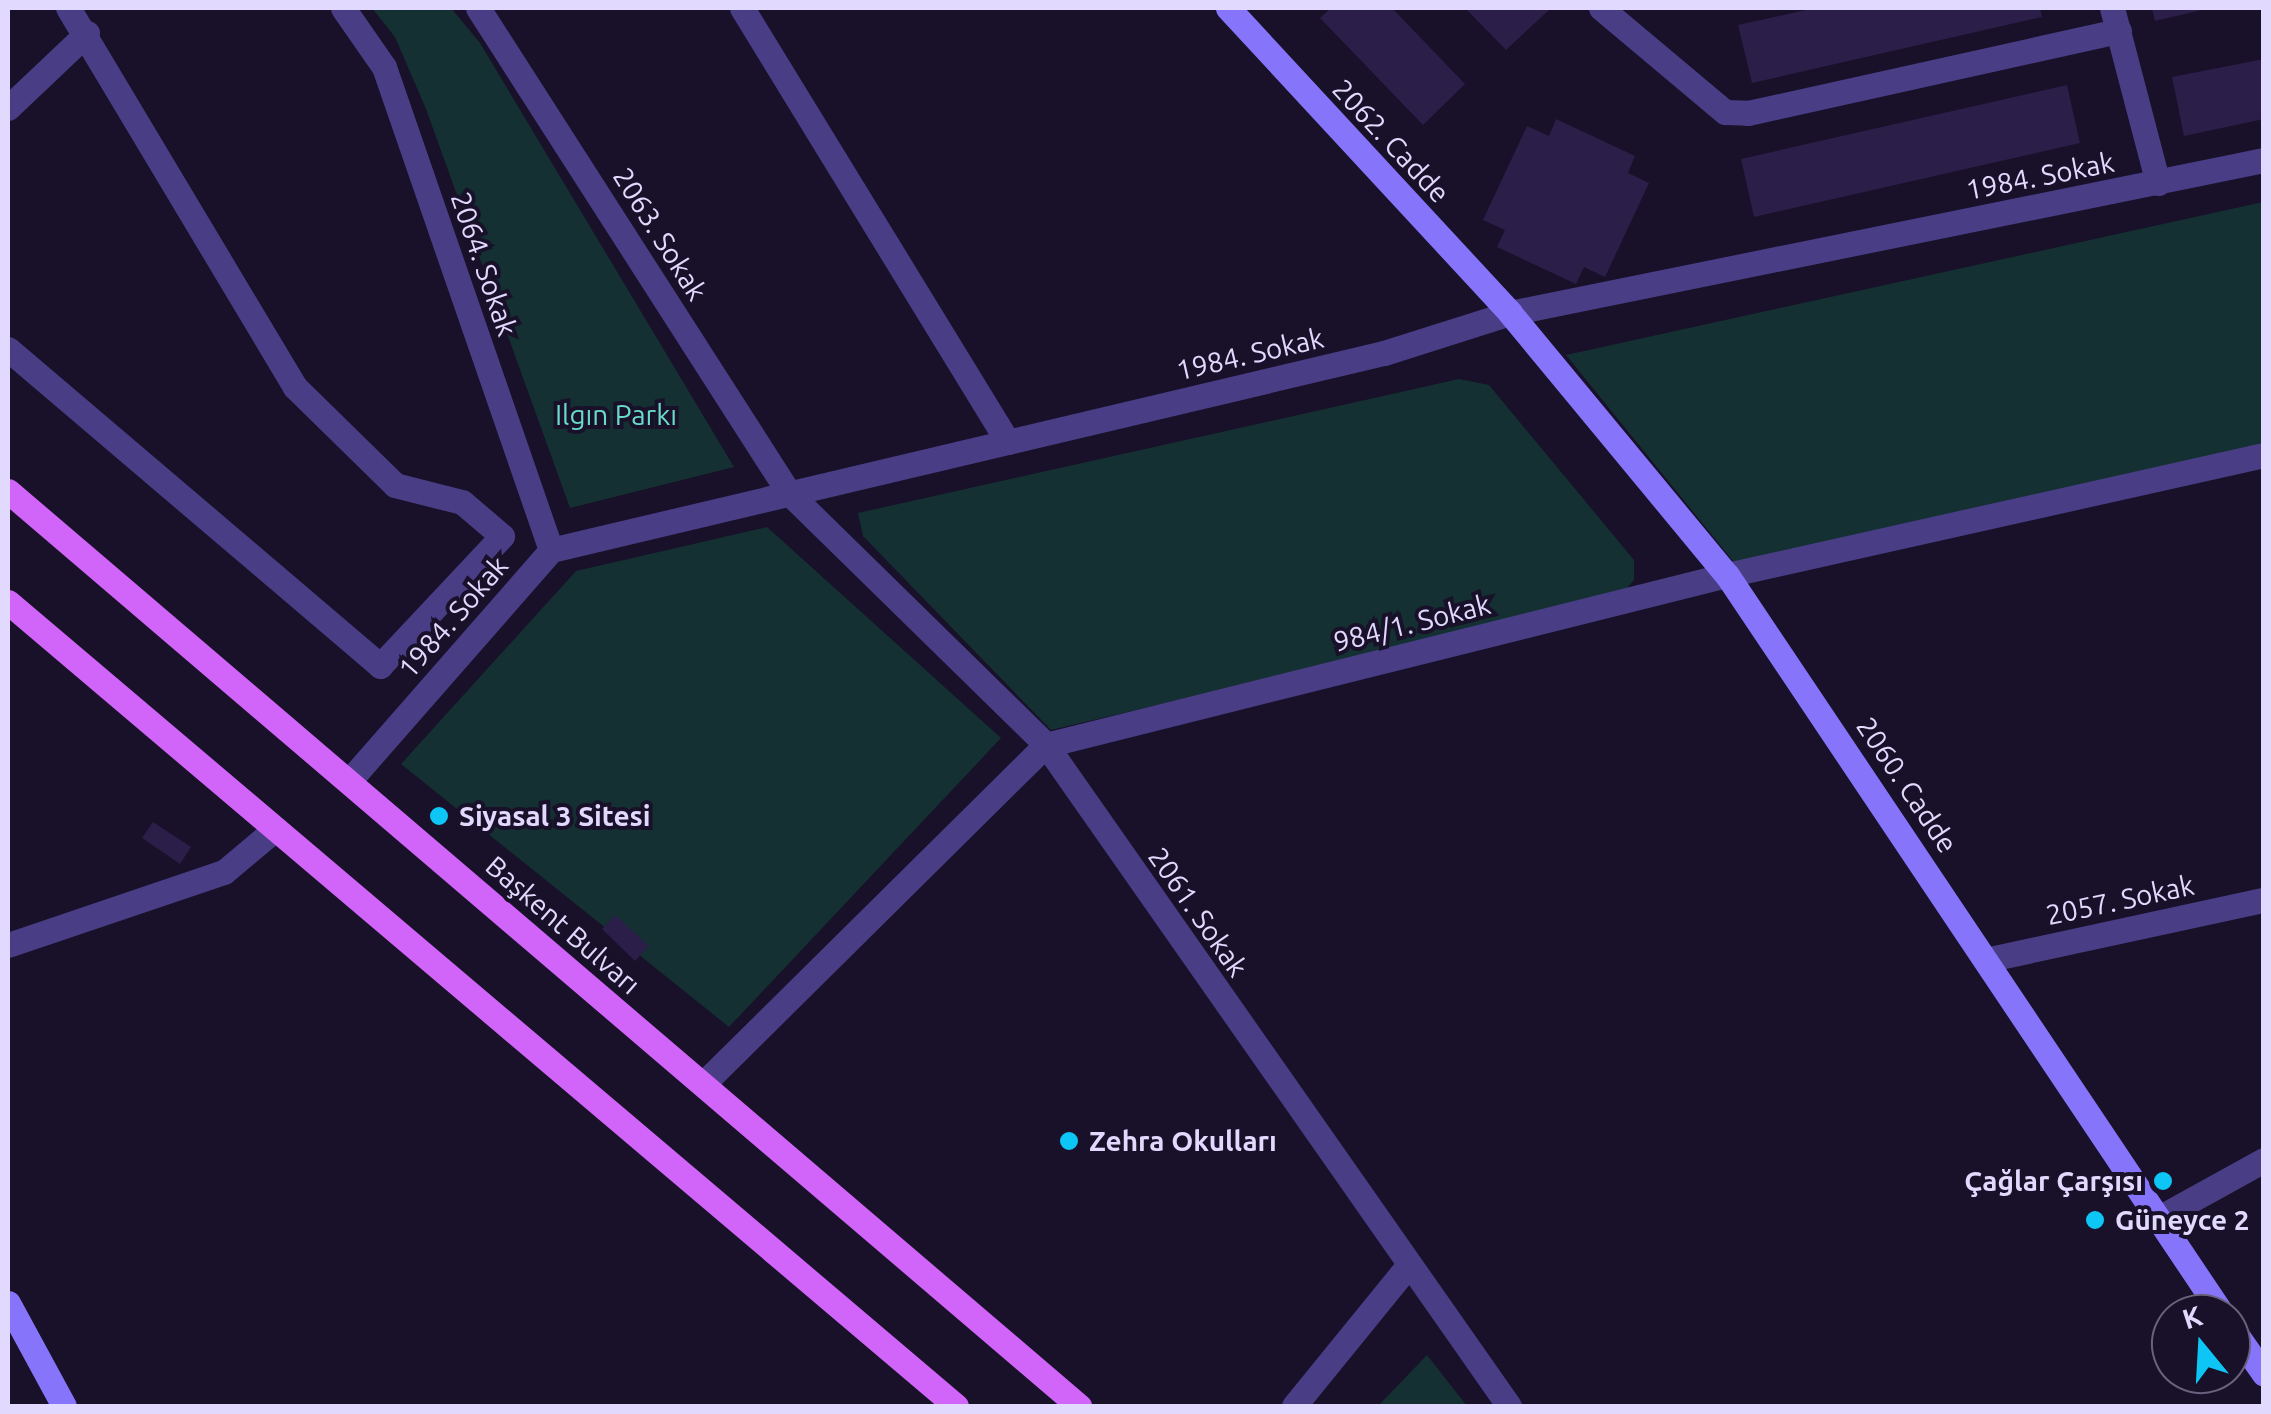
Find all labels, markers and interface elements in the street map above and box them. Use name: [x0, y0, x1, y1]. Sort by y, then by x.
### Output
street label: 2062. Cadde: [1325, 72, 1457, 210]
street label: 1984. Sokak: [1963, 145, 2117, 207]
street label: 2063. Sokak: [606, 161, 714, 307]
street label: 2064. Sokak: [444, 188, 524, 340]
street label: 1984. Sokak: [1173, 321, 1327, 387]
park label: Ilgın Parkı: [555, 398, 677, 432]
street label: 1984. Sokak: [391, 549, 515, 685]
street label: 984/1. Sokak: [1330, 587, 1494, 659]
street label: 2060. Cadde: [1849, 711, 1965, 859]
place label: Siyasal 3 Sitesi: [459, 799, 651, 833]
marker: Siyasal 3 Sitesi: [428, 805, 450, 827]
street label: 2061. Sokak: [1141, 841, 1255, 983]
street label: Başkent Bulvarı: [479, 849, 647, 1001]
street label: 2057. Sokak: [2043, 868, 2197, 932]
place label: Zehra Okulları: [1089, 1124, 1277, 1158]
marker: Zehra Okulları: [1058, 1130, 1080, 1152]
place label: Çağlar Çarşısı: [1964, 1164, 2143, 1198]
marker: Çağlar Çarşısı: [2152, 1170, 2174, 1192]
place label: Güneyce 2: [2115, 1203, 2250, 1237]
marker: Güneyce 2: [2084, 1209, 2106, 1231]
north arrow: [2151, 1294, 2251, 1394]
text: K: [2179, 1299, 2206, 1335]

